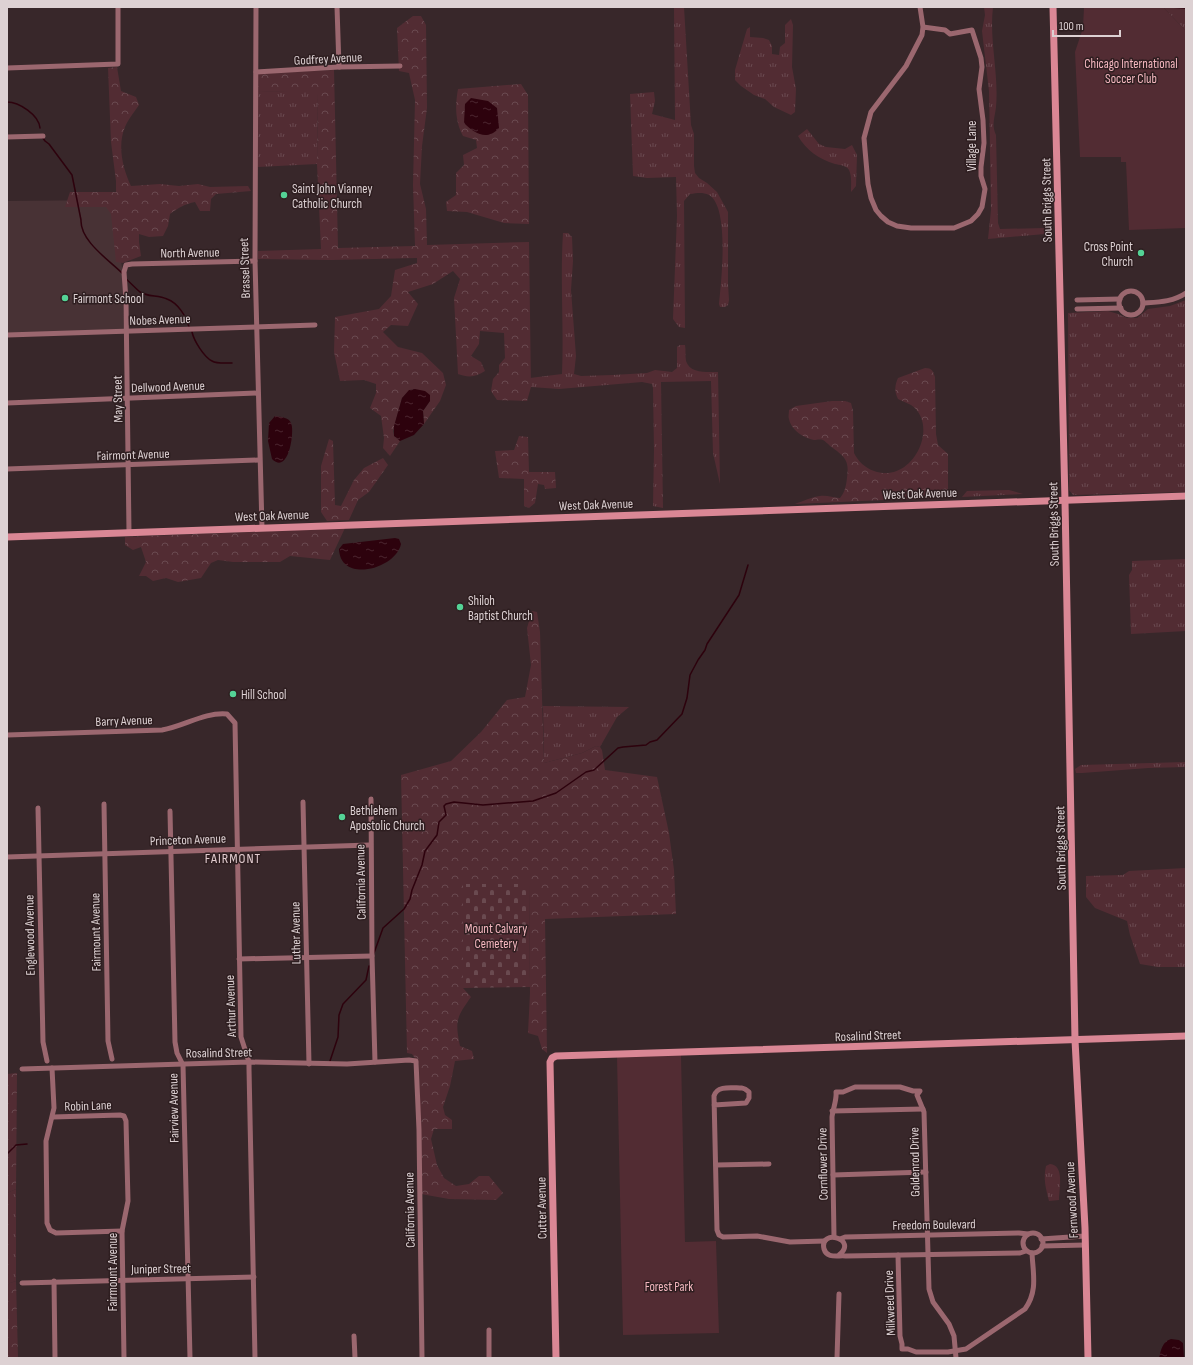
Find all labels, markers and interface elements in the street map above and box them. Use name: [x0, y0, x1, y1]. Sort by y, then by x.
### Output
scale bar: [1053, 12, 1120, 38]
text: 100 m: [1059, 19, 1084, 34]
street label: Godfrey Avenue: [293, 49, 363, 69]
park label: Chicago International Soccer Club: [1084, 56, 1178, 87]
street label: Village Lane: [964, 120, 980, 172]
street label: South Briggs Street: [1038, 158, 1056, 242]
place label: Saint John Vianney Catholic Church: [292, 181, 372, 212]
marker: Saint John Vianney Catholic Church: [279, 190, 289, 200]
street label: Brassel Street: [236, 237, 254, 299]
place label: Cross Point Church: [1084, 239, 1133, 270]
street label: North Avenue: [160, 244, 220, 262]
marker: Cross Point Church: [1136, 248, 1146, 258]
place label: Fairmont School: [73, 291, 144, 307]
marker: Fairmont School: [60, 293, 70, 303]
street label: Nobes Avenue: [129, 311, 191, 329]
street label: May Street: [110, 375, 126, 423]
street label: Dellwood Avenue: [131, 378, 205, 396]
street label: Fairmont Avenue: [96, 446, 170, 464]
street label: South Briggs Street: [1045, 482, 1063, 566]
street label: West Oak Avenue: [883, 485, 957, 503]
street label: West Oak Avenue: [559, 496, 633, 514]
street label: West Oak Avenue: [235, 507, 309, 525]
place label: Shiloh Baptist Church: [468, 593, 533, 624]
marker: Shiloh Baptist Church: [455, 602, 465, 612]
place label: Hill School: [241, 687, 286, 703]
marker: Hill School: [228, 689, 238, 699]
street label: Barry Avenue: [95, 712, 153, 730]
place label: Bethlehem Apostolic Church: [349, 803, 424, 834]
street label: South Briggs Street: [1052, 806, 1070, 890]
marker: Bethlehem Apostolic Church: [337, 812, 347, 822]
street label: Princeton Avenue: [150, 831, 226, 849]
street label: California Avenue: [352, 844, 370, 920]
district label: FAIRMONT: [205, 850, 261, 867]
street label: Fairmount Avenue: [87, 893, 105, 971]
street label: Englewood Avenue: [21, 894, 39, 976]
street label: Luther Avenue: [287, 902, 305, 964]
park label: Mount Calvary Cemetery: [465, 921, 527, 952]
street label: Arthur Avenue: [222, 975, 240, 1038]
street label: Rosalind Street: [835, 1027, 902, 1045]
street label: Rosalind Street: [186, 1044, 252, 1062]
street label: Fairview Avenue: [165, 1073, 183, 1143]
street label: Robin Lane: [64, 1097, 112, 1115]
street label: Cornflower Drive: [814, 1127, 832, 1201]
street label: Goldenrod Drive: [906, 1127, 924, 1197]
street label: Fernwood Avenue: [1062, 1161, 1082, 1239]
street label: California Avenue: [401, 1172, 419, 1248]
street label: Cutter Avenue: [533, 1177, 551, 1239]
street label: Freedom Boulevard: [892, 1216, 976, 1234]
street label: Fairmount Avenue: [105, 1233, 121, 1311]
street label: Juniper Street: [130, 1260, 191, 1278]
street label: Milkweed Drive: [881, 1270, 899, 1336]
park label: Forest Park: [645, 1279, 693, 1295]

